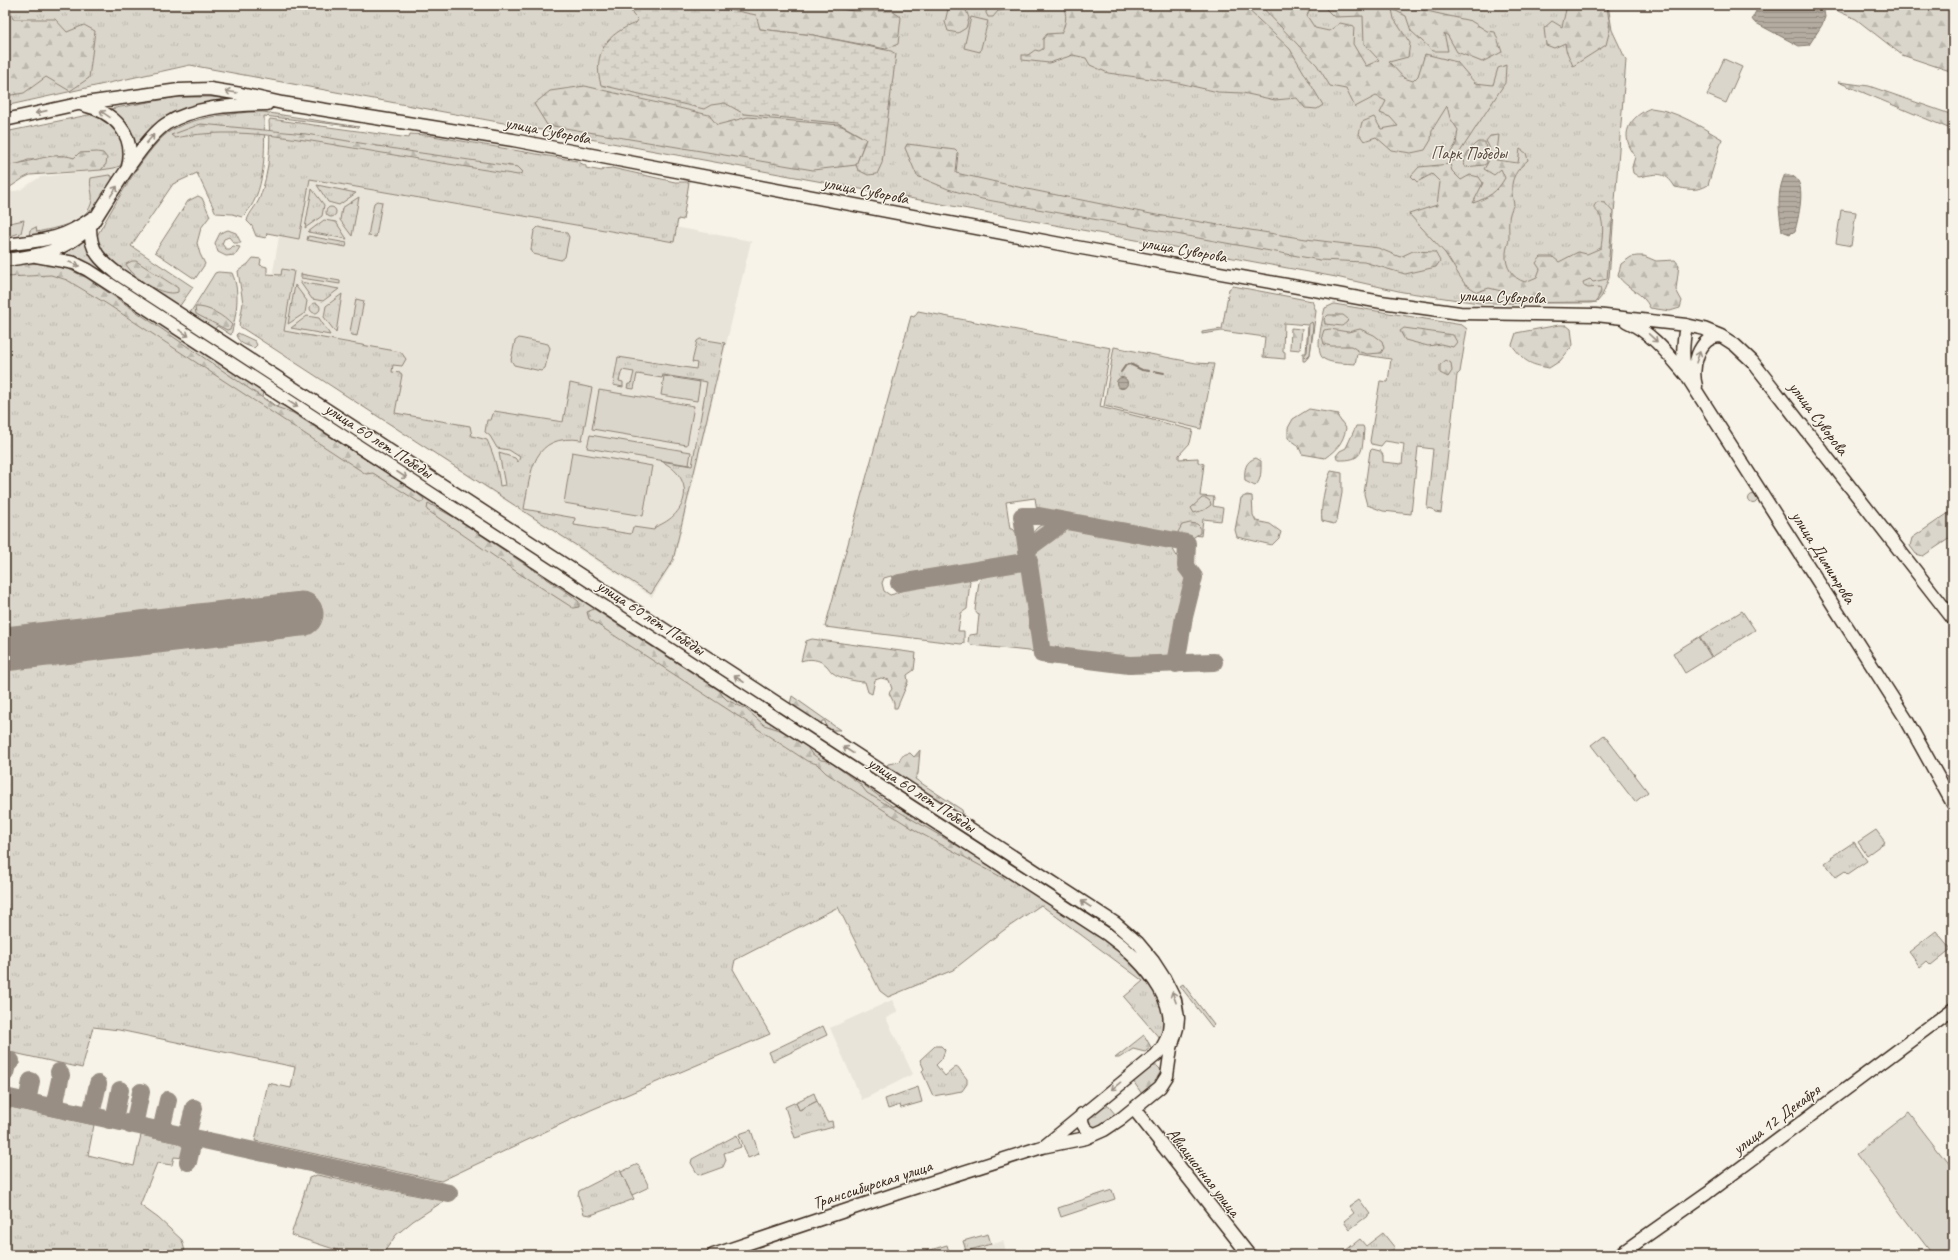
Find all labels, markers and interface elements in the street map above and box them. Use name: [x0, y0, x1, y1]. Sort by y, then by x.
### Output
one-way arrow: [224, 88, 237, 96]
one-way arrow: [35, 109, 48, 117]
one-way arrow: [100, 110, 111, 118]
street label: улица Суворова: [502, 112, 594, 149]
one-way arrow: [146, 134, 155, 144]
park label: Парк Победы: [1431, 143, 1509, 164]
street label: улица Суворова: [820, 172, 912, 209]
one-way arrow: [109, 186, 118, 197]
street label: улица Суворова: [1138, 231, 1230, 268]
one-way arrow: [68, 260, 80, 268]
street label: улица Суворова: [1457, 284, 1547, 309]
one-way arrow: [178, 329, 189, 337]
one-way arrow: [1647, 333, 1657, 342]
one-way arrow: [1695, 351, 1702, 364]
street label: улица Суворова: [1784, 377, 1854, 460]
street label: улица 60 лет Победы: [320, 397, 438, 484]
one-way arrow: [287, 400, 298, 408]
one-way arrow: [396, 471, 407, 479]
street label: улица Димитрова: [1786, 506, 1861, 609]
street label: улица 60 лет Победы: [592, 574, 710, 661]
one-way arrow: [733, 675, 744, 683]
one-way arrow: [843, 746, 854, 754]
street label: улица 60 лет Победы: [863, 751, 981, 838]
one-way arrow: [1081, 900, 1092, 908]
one-way arrow: [1169, 991, 1177, 1003]
street label: улица 12 Декабря: [1728, 1079, 1825, 1160]
one-way arrow: [1111, 1081, 1121, 1090]
street label: Авиационная улица: [1162, 1124, 1246, 1223]
street label: Транссибирская улица: [810, 1155, 936, 1214]

